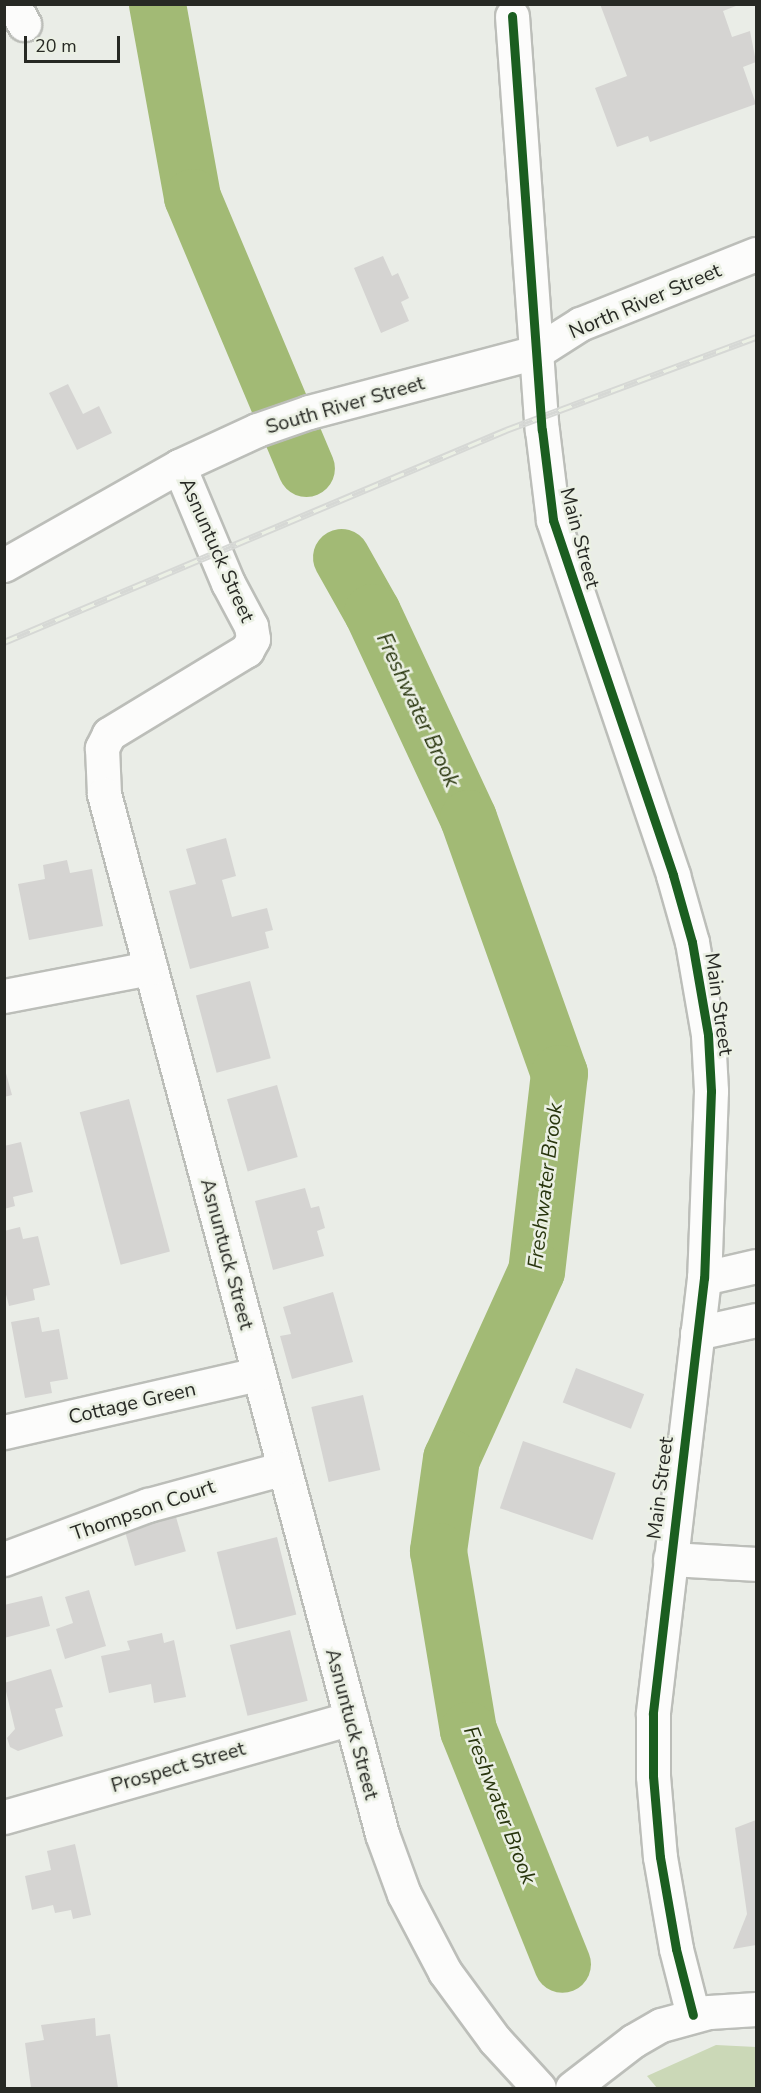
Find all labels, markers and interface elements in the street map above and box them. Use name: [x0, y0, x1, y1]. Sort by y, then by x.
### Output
scale bar: [27, 24, 123, 62]
text: 20 m: [35, 34, 77, 58]
street label: North River Street: [565, 258, 725, 344]
street label: South River Street: [263, 371, 427, 439]
street label: Asnuntuck Street: [174, 474, 260, 626]
street label: Main Street: [555, 485, 605, 591]
water label: Freshwater Brook: [371, 629, 465, 791]
street label: Main Street: [700, 951, 738, 1057]
water label: Freshwater Brook: [522, 1102, 568, 1270]
street label: Asnuntuck Street: [195, 1176, 259, 1332]
street label: Cottage Green: [66, 1377, 198, 1429]
street label: Main Street: [642, 1435, 678, 1541]
street label: Thompson Court: [68, 1474, 218, 1546]
street label: Asnuntuck Street: [320, 1646, 384, 1802]
water label: Freshwater Brook: [458, 1722, 542, 1888]
street label: Prospect Street: [108, 1736, 248, 1798]

